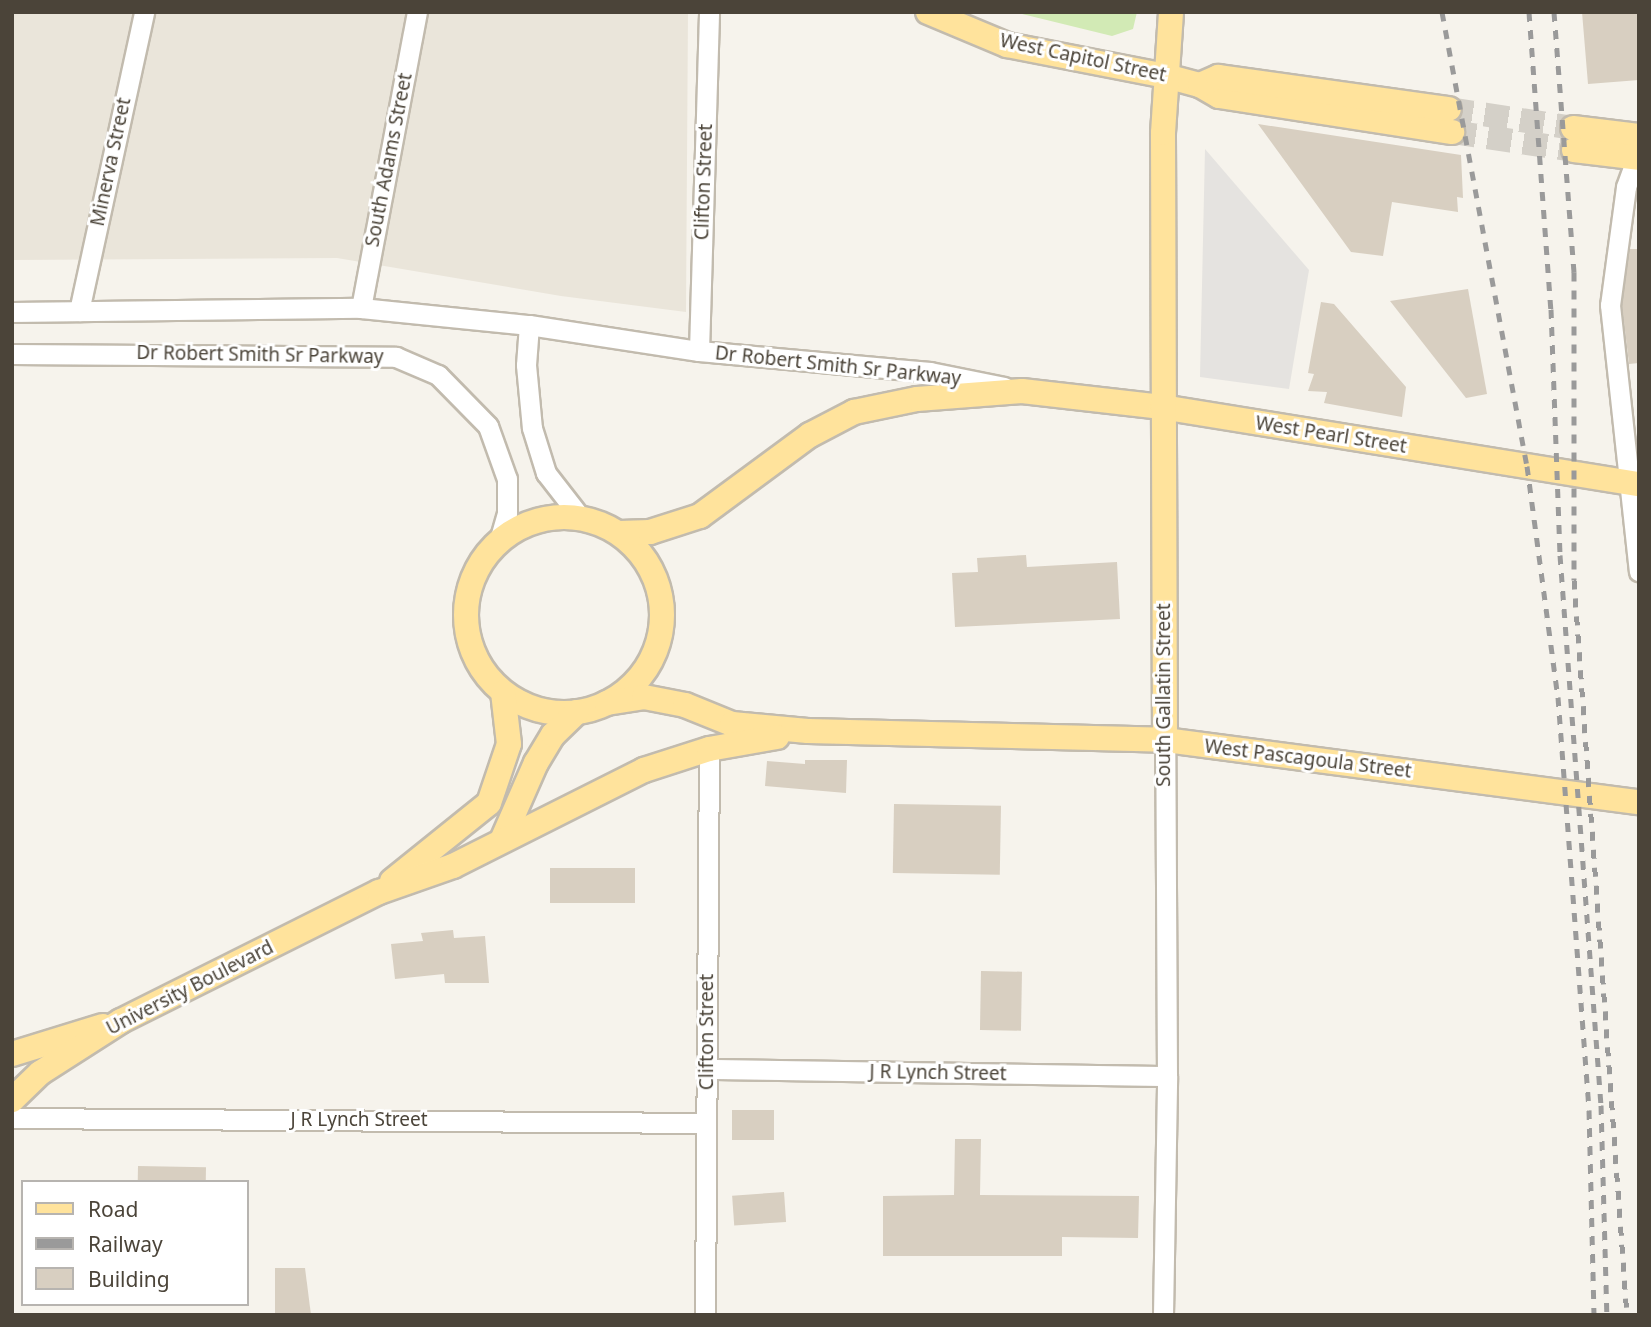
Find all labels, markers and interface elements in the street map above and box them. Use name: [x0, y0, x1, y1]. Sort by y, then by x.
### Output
street label: West Capitol Street: [998, 29, 1168, 87]
street label: South Adams Street: [361, 71, 417, 249]
street label: Minerva Street: [86, 96, 136, 228]
street label: Clifton Street: [691, 123, 717, 241]
street label: Dr Robert Smith Sr Parkway: [136, 341, 384, 369]
street label: Dr Robert Smith Sr Parkway: [714, 342, 962, 390]
street label: West Pearl Street: [1254, 412, 1408, 458]
street label: South Gallatin Street: [1153, 603, 1175, 787]
street label: West Pascagoula Street: [1203, 735, 1413, 783]
street label: University Boulevard: [103, 936, 277, 1040]
street label: Clifton Street: [696, 974, 718, 1090]
street label: J R Lynch Street: [869, 1060, 1007, 1086]
street label: J R Lynch Street: [290, 1109, 428, 1131]
legend: [21, 1180, 248, 1306]
text: Road: [88, 1195, 138, 1223]
text: Railway: [88, 1230, 163, 1258]
text: Building: [88, 1265, 170, 1293]

